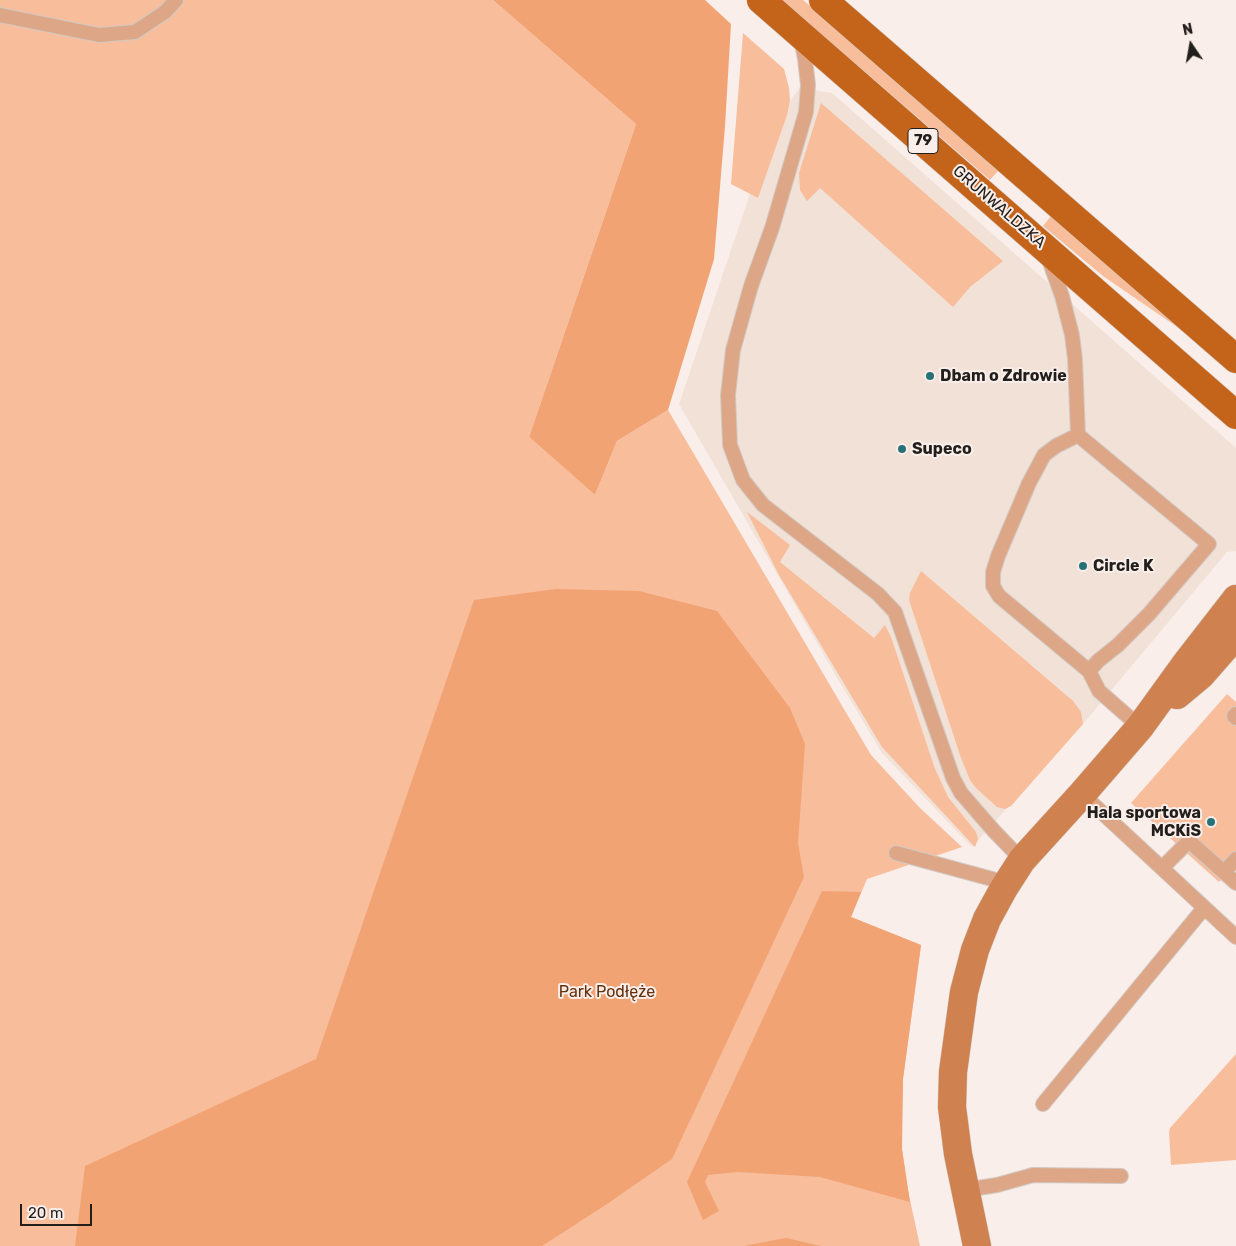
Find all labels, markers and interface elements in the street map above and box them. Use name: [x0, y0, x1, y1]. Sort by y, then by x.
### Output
north arrow: [1166, 20, 1216, 70]
text: N: [1181, 20, 1194, 39]
road number: 79: [908, 128, 938, 154]
street label: GRUNWALDZKA: [949, 161, 1049, 253]
place label: Dbam o Zdrowie: [940, 366, 1067, 386]
marker: Dbam o Zdrowie: [924, 370, 936, 382]
place label: Supeco: [912, 439, 972, 459]
marker: Supeco: [896, 443, 908, 455]
place label: Circle K: [1093, 556, 1154, 576]
marker: Circle K: [1077, 560, 1089, 572]
place label: Hala sportowa MCKiS: [1087, 803, 1201, 841]
marker: Hala sportowa MCKiS: [1205, 816, 1217, 828]
park label: Park Podłęże: [559, 982, 655, 1002]
scale bar: [22, 1194, 95, 1226]
text: 20 m: [28, 1204, 63, 1222]

